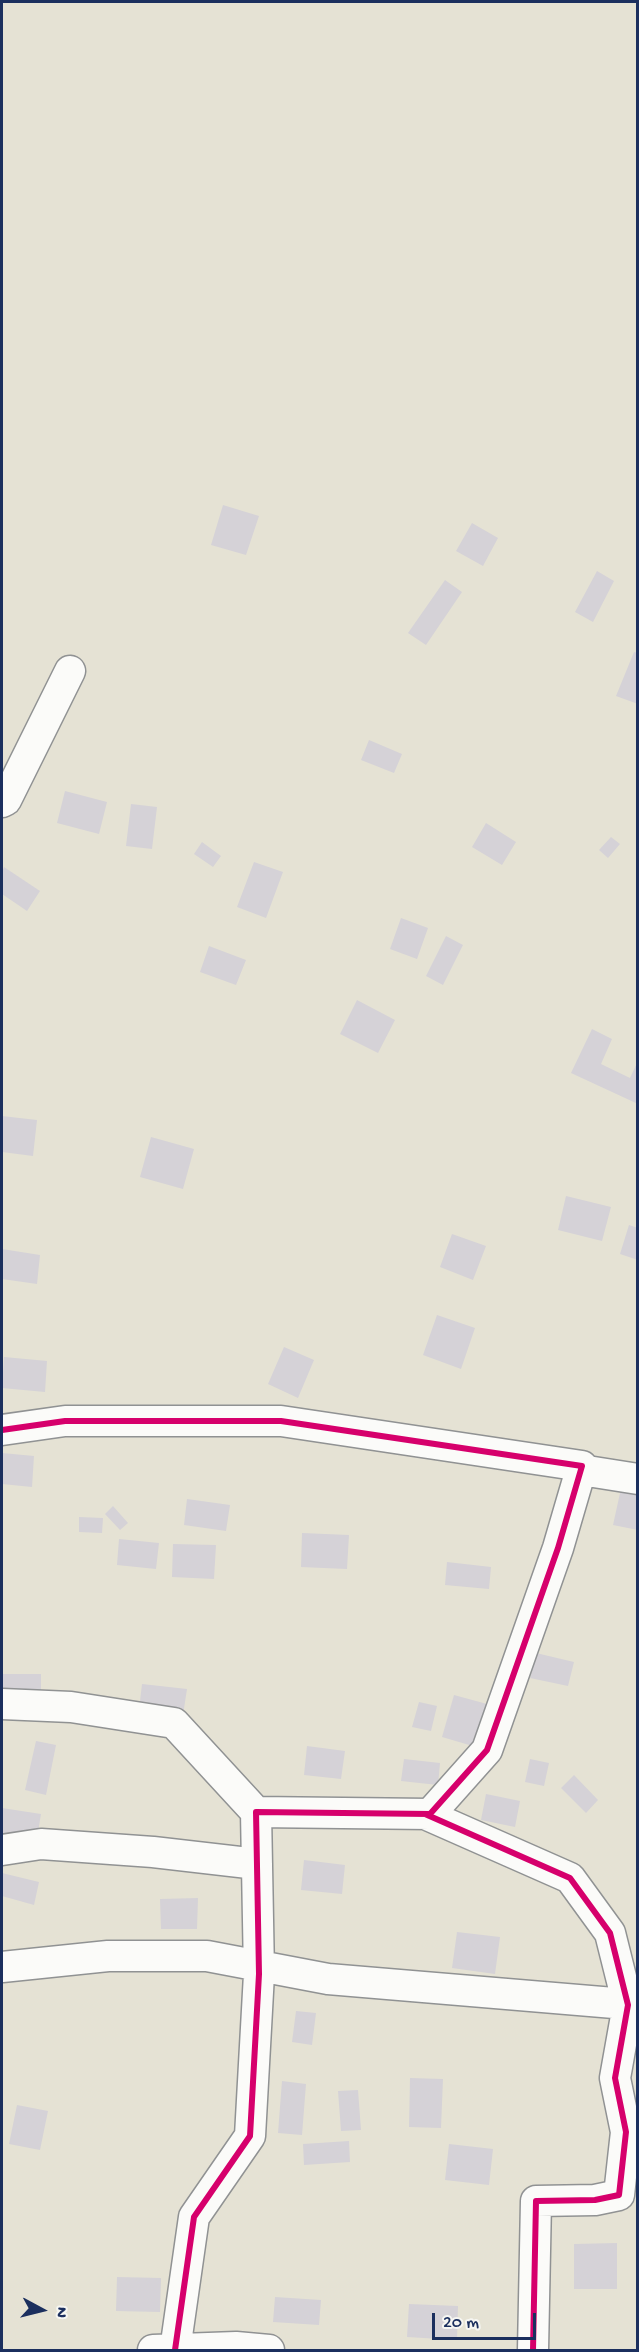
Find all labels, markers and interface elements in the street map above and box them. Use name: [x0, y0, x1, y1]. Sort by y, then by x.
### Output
north arrow: [12, 2280, 72, 2340]
scale bar: [435, 2301, 538, 2339]
text: N: [50, 2306, 70, 2319]
text: 20 m: [443, 2313, 479, 2334]

